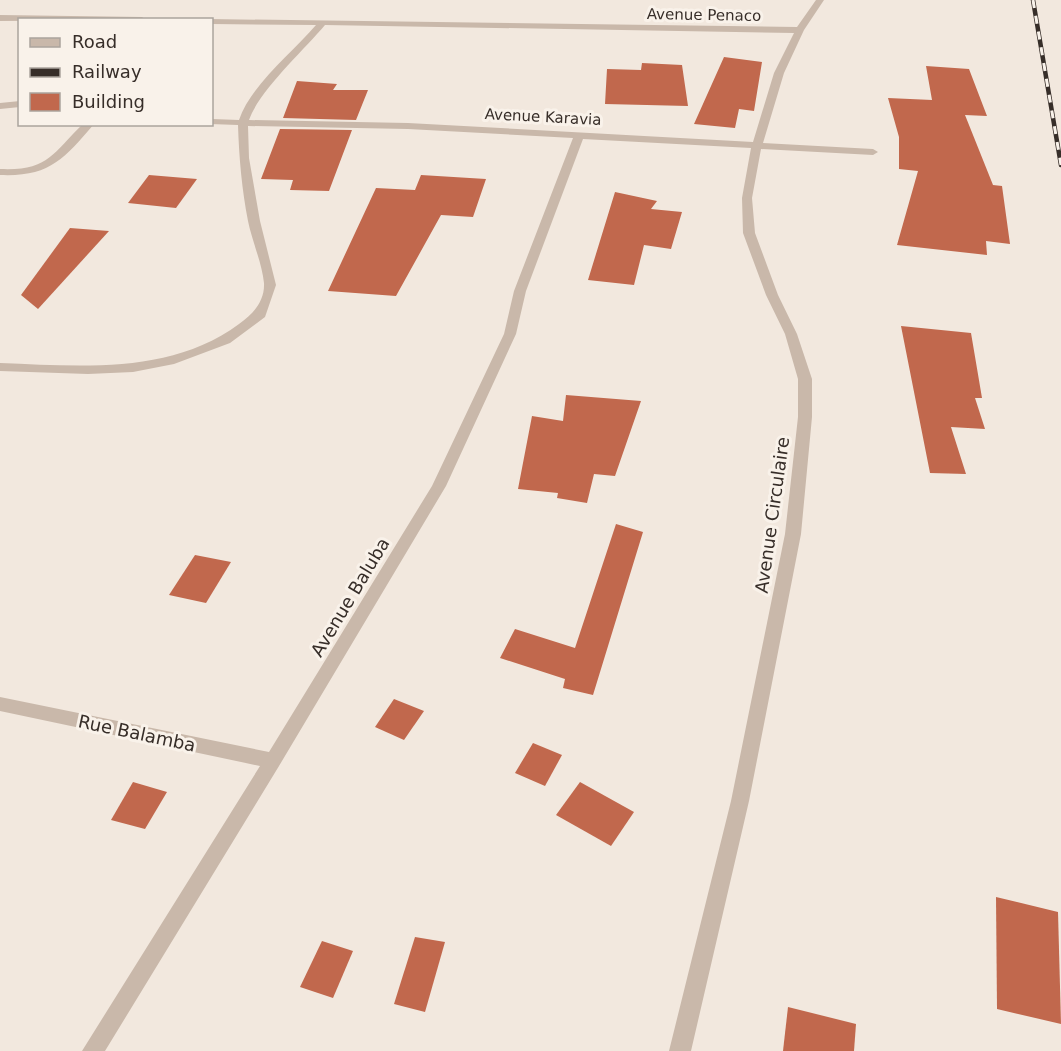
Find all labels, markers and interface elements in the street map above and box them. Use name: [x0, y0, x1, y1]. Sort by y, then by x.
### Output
street label: Avenue Penaco: [647, 5, 761, 25]
legend: [18, 18, 213, 126]
text: Road: [72, 31, 117, 52]
text: Railway: [72, 61, 142, 82]
text: Building: [72, 91, 145, 112]
street label: Avenue Karavia: [484, 105, 602, 129]
street label: Avenue Circulaire: [751, 436, 793, 594]
street label: Avenue Baluba: [306, 534, 394, 660]
street label: Rue Balamba: [76, 710, 198, 756]

